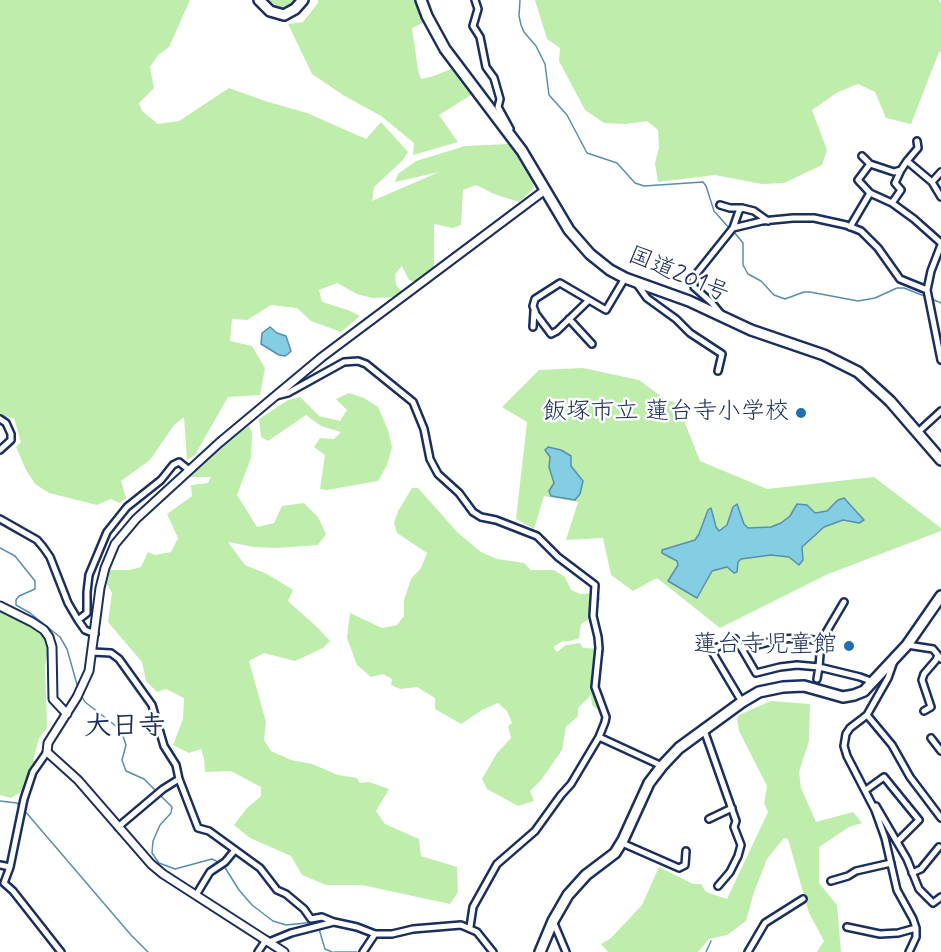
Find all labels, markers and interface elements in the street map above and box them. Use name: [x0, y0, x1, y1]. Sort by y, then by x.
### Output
street label: 国道201号: [623, 242, 733, 310]
place label: 飯塚市立 蓮台寺小学校: [543, 399, 789, 427]
marker: 飯塚市立 蓮台寺小学校: [794, 406, 808, 420]
place label: 蓮台寺児童館: [693, 632, 837, 660]
marker: 蓮台寺児童館: [842, 639, 856, 653]
district label: 大日寺: [85, 712, 165, 744]

